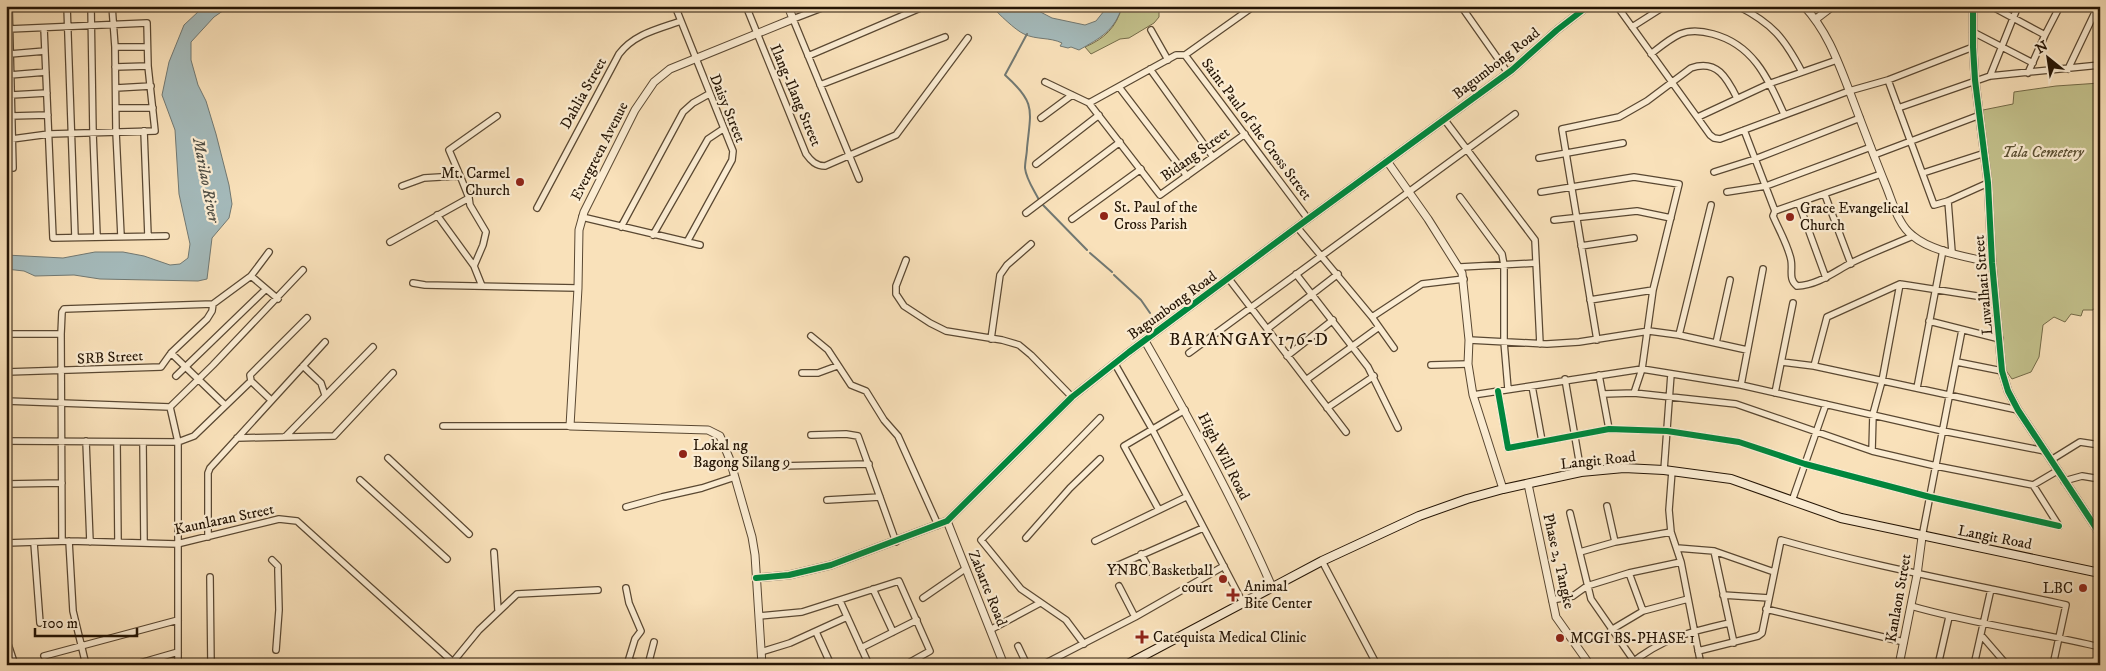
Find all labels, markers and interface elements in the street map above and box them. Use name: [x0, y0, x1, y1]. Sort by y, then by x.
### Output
street label: Bagumbong Road: [1449, 23, 1544, 103]
north arrow: [2024, 32, 2074, 82]
text: N: [2033, 37, 2052, 58]
street label: Ilang-Ilang Street: [765, 41, 826, 149]
street label: Dahlia Street: [556, 54, 611, 132]
street label: Saint Paul of the Cross Street: [1197, 55, 1316, 204]
street label: Daisy Street: [705, 71, 750, 145]
street label: Evergreen Avenue: [566, 99, 632, 204]
street label: Bidang Street: [1157, 123, 1234, 186]
water label: Marilao River: [188, 135, 224, 225]
park label: Tala Cemetery: [2002, 143, 2085, 162]
place label: Mt. Carmel Church: [441, 164, 510, 200]
marker: Mt. Carmel Church: [514, 176, 526, 188]
place label: St. Paul of the Cross Parish: [1114, 198, 1198, 234]
place label: Grace Evangelical Church: [1800, 199, 1909, 235]
marker: St. Paul of the Cross Parish: [1098, 210, 1110, 222]
marker: Grace Evangelical Church: [1784, 211, 1796, 223]
street label: Luwalhati Street: [1970, 234, 1997, 336]
street label: Bagumbong Road: [1124, 266, 1221, 344]
district label: BARANGAY 176-D: [1169, 329, 1329, 351]
street label: SRB Street: [77, 346, 144, 369]
street label: High Will Road: [1193, 409, 1254, 504]
place label: Lokal ng Bagong Silang 9: [693, 436, 790, 472]
street label: Langit Road: [1560, 447, 1637, 474]
marker: Lokal ng Bagong Silang 9: [677, 448, 689, 460]
street label: Kaunlaran Street: [173, 500, 276, 539]
street label: Phase 2, Tangke: [1538, 512, 1579, 611]
street label: Langit Road: [1956, 521, 2034, 554]
street label: Zabarte Road: [964, 547, 1012, 629]
street label: Kanlaon Street: [1881, 552, 1916, 644]
place label: YNBC Basketball court: [1107, 561, 1213, 597]
marker: YNBC Basketball court: [1217, 573, 1229, 585]
place label: Animal Bite Center: [1244, 577, 1312, 613]
place label: LBC: [2043, 579, 2073, 598]
marker: LBC: [2077, 582, 2089, 594]
marker: Animal Bite Center: [1226, 588, 1240, 602]
scale bar: [35, 606, 138, 638]
text: 100 m: [42, 614, 78, 633]
place label: Catequista Medical Clinic: [1153, 628, 1307, 647]
place label: MCGI BS-PHASE 1: [1570, 629, 1695, 648]
marker: Catequista Medical Clinic: [1135, 630, 1149, 644]
marker: MCGI BS-PHASE 1: [1554, 632, 1566, 644]

